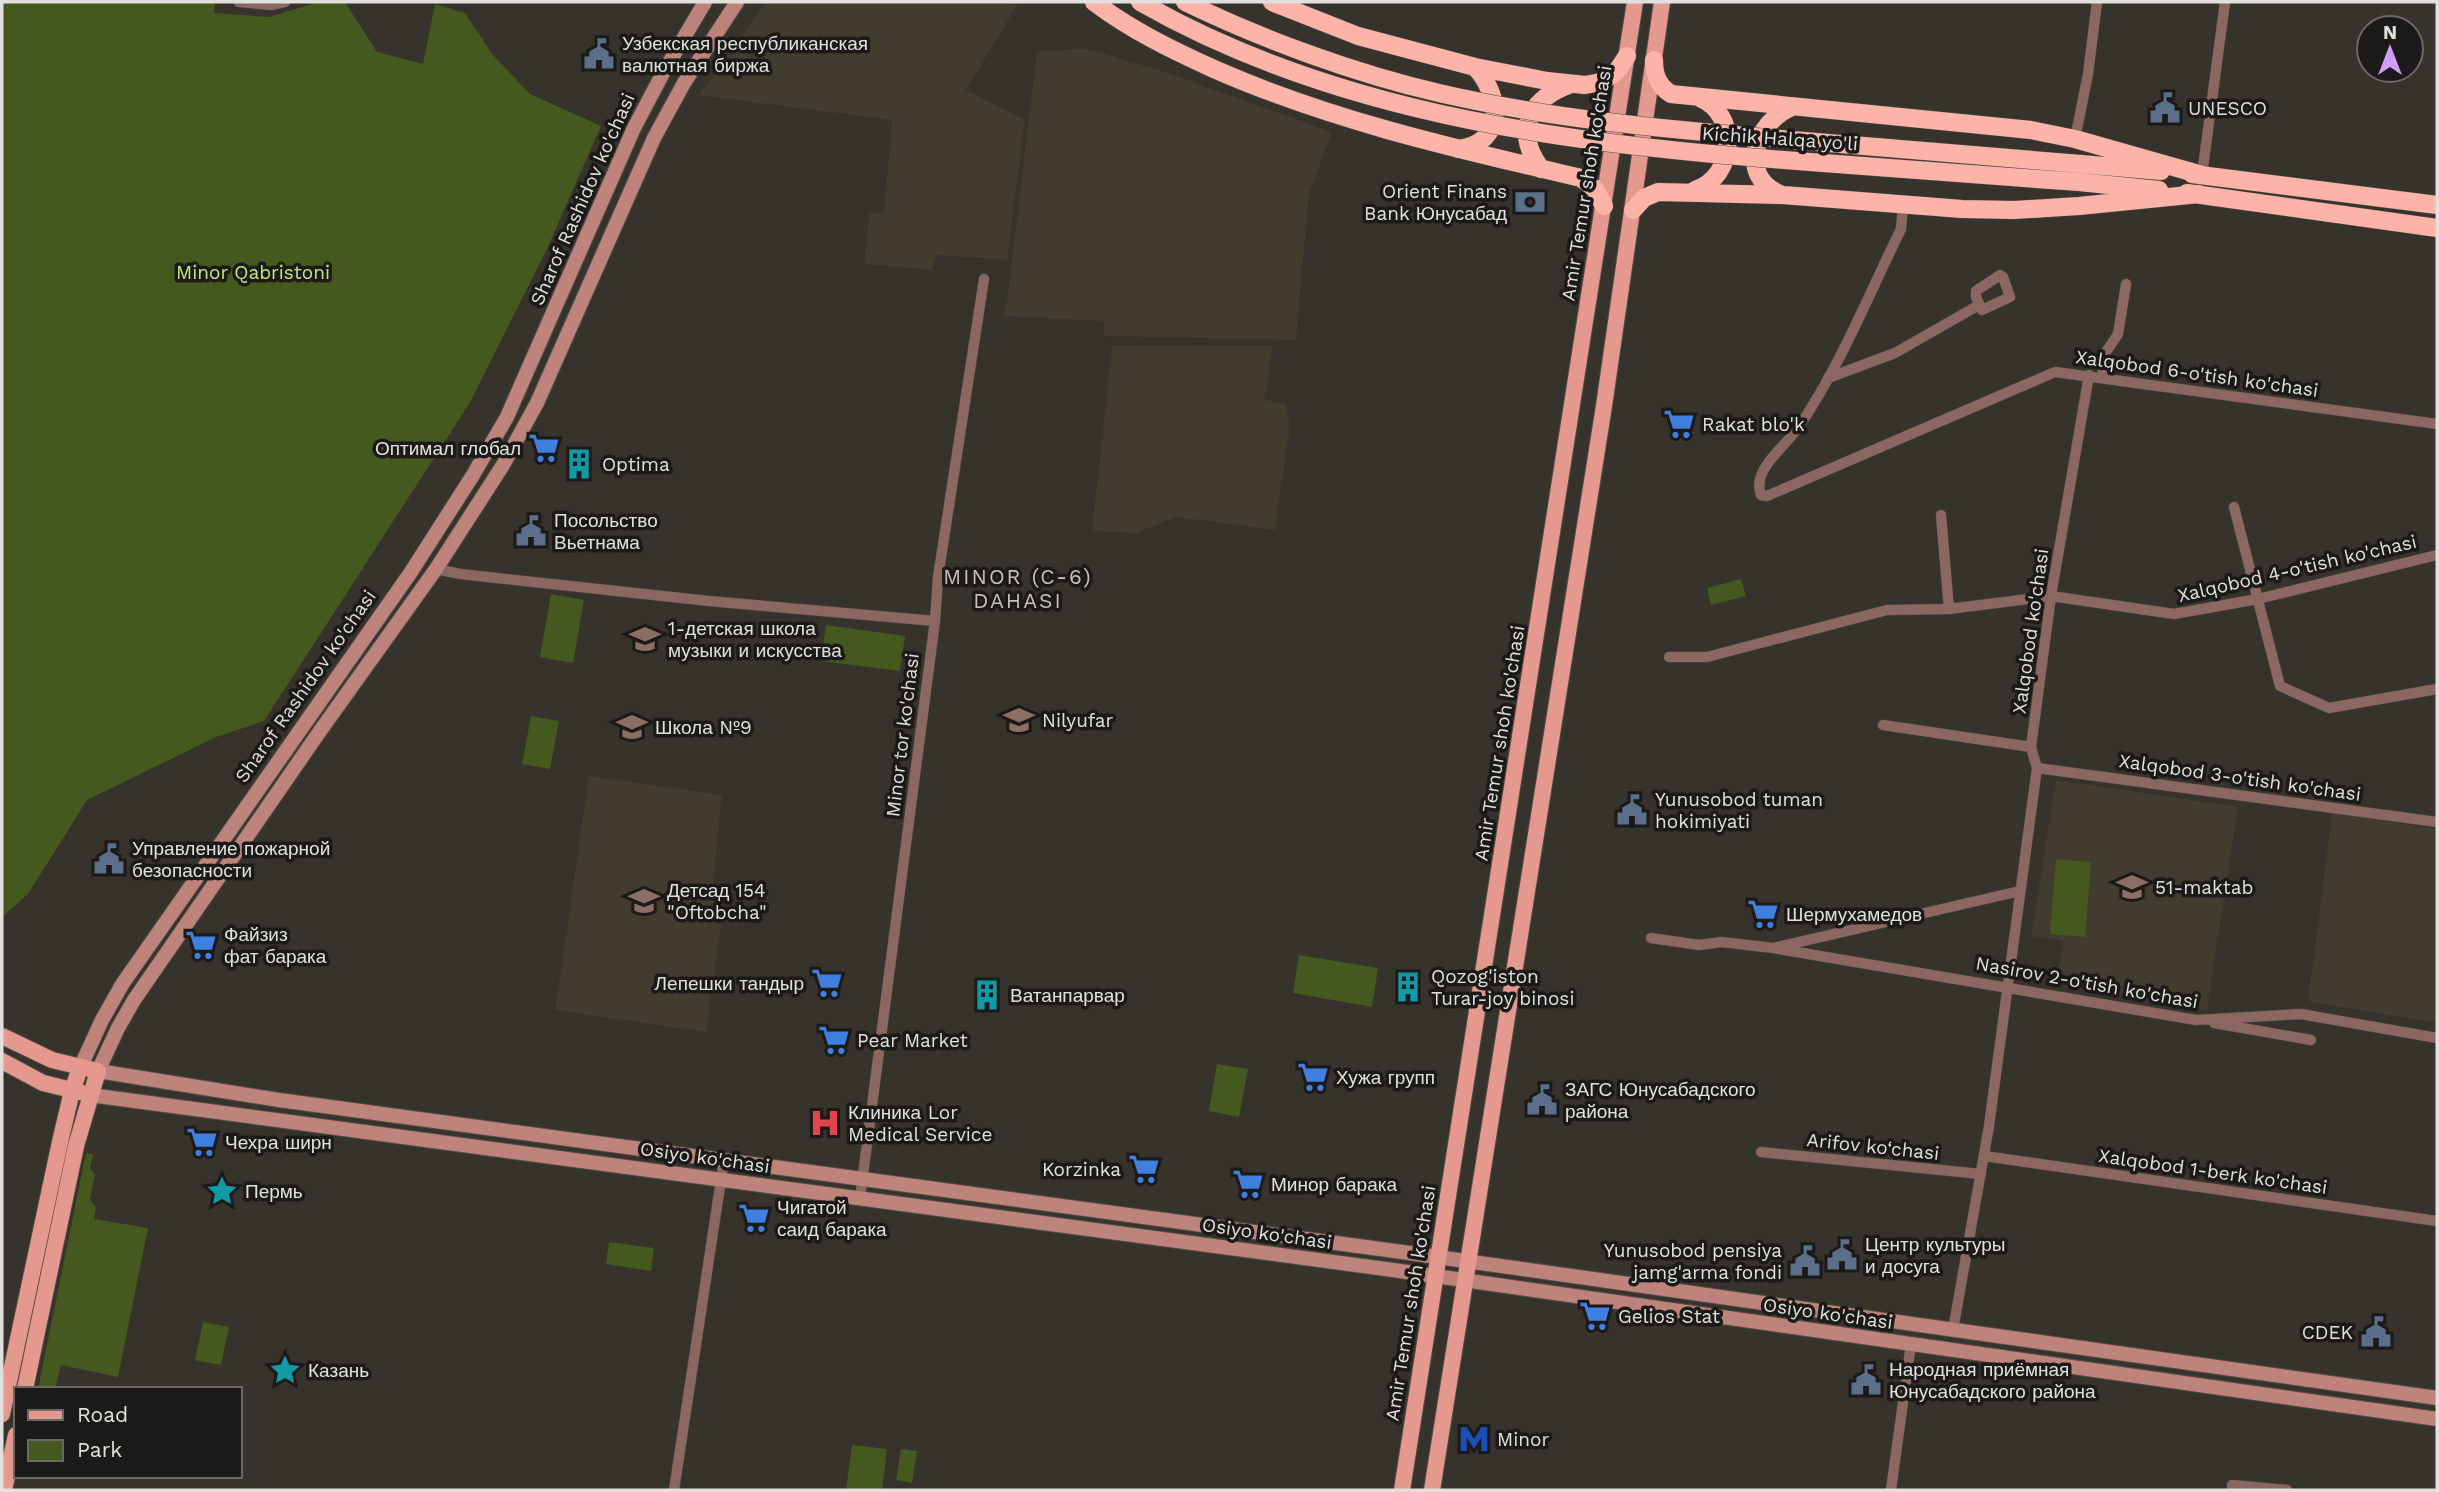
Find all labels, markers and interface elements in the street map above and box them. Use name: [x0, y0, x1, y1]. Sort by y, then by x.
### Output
north arrow: [2355, 14, 2425, 84]
text: N: [2383, 21, 2397, 44]
place label: Узбекская республиканская валютная биржа: [622, 32, 868, 77]
public building icon: Узбекская республиканская валютная биржа: [582, 37, 616, 71]
street label: Amir Temur shoh ko'chasi: [1557, 64, 1616, 302]
street label: Sharof Rashidov ko'chasi: [525, 90, 640, 309]
public building icon: UNESCO: [2148, 91, 2182, 125]
place label: UNESCO: [2188, 97, 2267, 120]
street label: Kichik Halqa yo'li: [1701, 122, 1859, 155]
place label: Orient Finans Bank Юнусабад: [1364, 180, 1507, 225]
bank icon: Orient Finans Bank Юнусабад: [1513, 185, 1547, 219]
park label: Minor Qabristoni: [176, 261, 330, 284]
street label: Xalqobod 6-o'tish ko'chasi: [2074, 345, 2320, 402]
supermarket icon: Rakat blo'k: [1662, 407, 1696, 441]
place label: Rakat blo'k: [1702, 413, 1805, 436]
supermarket icon: Оптимал глобал: [527, 431, 561, 465]
place label: Оптимал глобал: [375, 437, 521, 460]
building icon: Optima: [562, 447, 596, 481]
place label: Optima: [602, 453, 670, 476]
place label: Посольство Вьетнама: [554, 509, 658, 554]
public building icon: Посольство Вьетнама: [514, 514, 548, 548]
street label: Xalqobod 4-o'tish ko'chasi: [2175, 530, 2419, 607]
street label: Xalqobod ko'chasi: [2008, 547, 2053, 715]
district label: MINOR (C-6) DAHASI: [943, 564, 1093, 613]
street label: Sharof Rashidov ko'chasi: [230, 586, 381, 787]
place label: 1-детская школа музыки и искусства: [668, 617, 842, 662]
school or university icon: 1-детская школа музыки и искусства: [628, 622, 662, 656]
street label: Amir Temur shoh ko'chasi: [1470, 624, 1529, 862]
street label: Minor tor ko'chasi: [881, 652, 924, 818]
school or university icon: Nilyufar: [1002, 703, 1036, 737]
place label: Nilyufar: [1042, 709, 1114, 732]
school or university icon: Школа №9: [615, 710, 649, 744]
place label: Школа №9: [655, 716, 752, 739]
street label: Xalqobod 3-o'tish ko'chasi: [2117, 749, 2362, 806]
place label: Yunusobod tuman hokimiyati: [1655, 788, 1823, 833]
public building icon: Yunusobod tuman hokimiyati: [1615, 793, 1649, 827]
place label: Управление пожарной безопасности: [132, 837, 330, 882]
public building icon: Управление пожарной безопасности: [92, 842, 126, 876]
school or university icon: 51-maktab: [2115, 870, 2149, 904]
place label: 51-maktab: [2155, 876, 2253, 899]
place label: Детсад 154 "Oftobcha": [667, 879, 767, 924]
school or university icon: Детсад 154 "Oftobcha": [627, 884, 661, 918]
supermarket icon: Шермухамедов: [1746, 897, 1780, 931]
place label: Шермухамедов: [1786, 903, 1922, 926]
place label: Файзиз фат барака: [224, 923, 327, 968]
supermarket icon: Файзиз фат барака: [184, 928, 218, 962]
street label: Nasirov 2-o'tish ko'chasi: [1974, 952, 2200, 1013]
place label: Qozog'iston Turar-joy binosi: [1431, 965, 1574, 1010]
supermarket icon: Лепешки тандыр: [810, 966, 844, 1000]
building icon: Qozog'iston Turar-joy binosi: [1391, 970, 1425, 1004]
place label: Лепешки тандыр: [655, 972, 804, 995]
building icon: Ватанпарвар: [970, 978, 1004, 1012]
place label: Ватанпарвар: [1010, 984, 1125, 1007]
supermarket icon: Pear Market: [817, 1023, 851, 1057]
place label: Pear Market: [857, 1029, 968, 1052]
supermarket icon: Хужа групп: [1296, 1060, 1330, 1094]
place label: Хужа групп: [1336, 1066, 1435, 1089]
place label: ЗАГС Юнусабадского района: [1565, 1078, 1756, 1123]
public building icon: ЗАГС Юнусабадского района: [1525, 1083, 1559, 1117]
place label: Клиника Lor Medical Service: [848, 1101, 992, 1146]
hospital icon: Клиника Lor Medical Service: [808, 1106, 842, 1140]
supermarket icon: Чехра ширн: [185, 1125, 219, 1159]
street label: Arifov ko‘chasi: [1805, 1128, 1940, 1165]
place label: Чехра ширн: [225, 1131, 332, 1154]
street label: Osiyo ko'chasi: [639, 1137, 771, 1178]
street label: Xalqobod 1-berk ko'chasi: [2097, 1144, 2329, 1199]
supermarket icon: Korzinka: [1127, 1152, 1161, 1186]
place label: Korzinka: [1042, 1158, 1121, 1181]
supermarket icon: Минор барака: [1231, 1167, 1265, 1201]
place label: Минор барака: [1271, 1173, 1397, 1196]
place icon: Пермь: [205, 1174, 239, 1208]
place label: Пермь: [245, 1180, 303, 1203]
street label: Amir Temur shoh ko'chasi: [1381, 1184, 1440, 1422]
place label: Чигатой саид барака: [777, 1196, 887, 1241]
supermarket icon: Чигатой саид барака: [737, 1201, 771, 1235]
street label: Osiyo ko'chasi: [1201, 1213, 1333, 1254]
place label: Центр культуры и досуга: [1865, 1233, 2005, 1278]
public building icon: Центр культуры и досуга: [1825, 1238, 1859, 1272]
place label: Yunusobod pensiya jamg'arma fondi: [1604, 1239, 1782, 1284]
public building icon: Yunusobod pensiya jamg'arma fondi: [1788, 1244, 1822, 1278]
street label: Osiyo ko'chasi: [1762, 1293, 1894, 1334]
supermarket icon: Gelios Stat: [1578, 1299, 1612, 1333]
place label: Gelios Stat: [1618, 1305, 1720, 1328]
public building icon: CDEK: [2359, 1315, 2393, 1349]
place label: CDEK: [2302, 1321, 2353, 1344]
place icon: Казань: [268, 1353, 302, 1387]
place label: Народная приёмная Юнусабадского района: [1889, 1358, 2096, 1403]
place label: Казань: [308, 1359, 369, 1382]
public building icon: Народная приёмная Юнусабадского района: [1849, 1363, 1883, 1397]
legend: [14, 1387, 242, 1478]
text: Road: [77, 1402, 128, 1427]
metro station icon: Minor: [1457, 1422, 1491, 1456]
place label: Minor: [1497, 1428, 1549, 1451]
text: Park: [77, 1437, 122, 1462]

